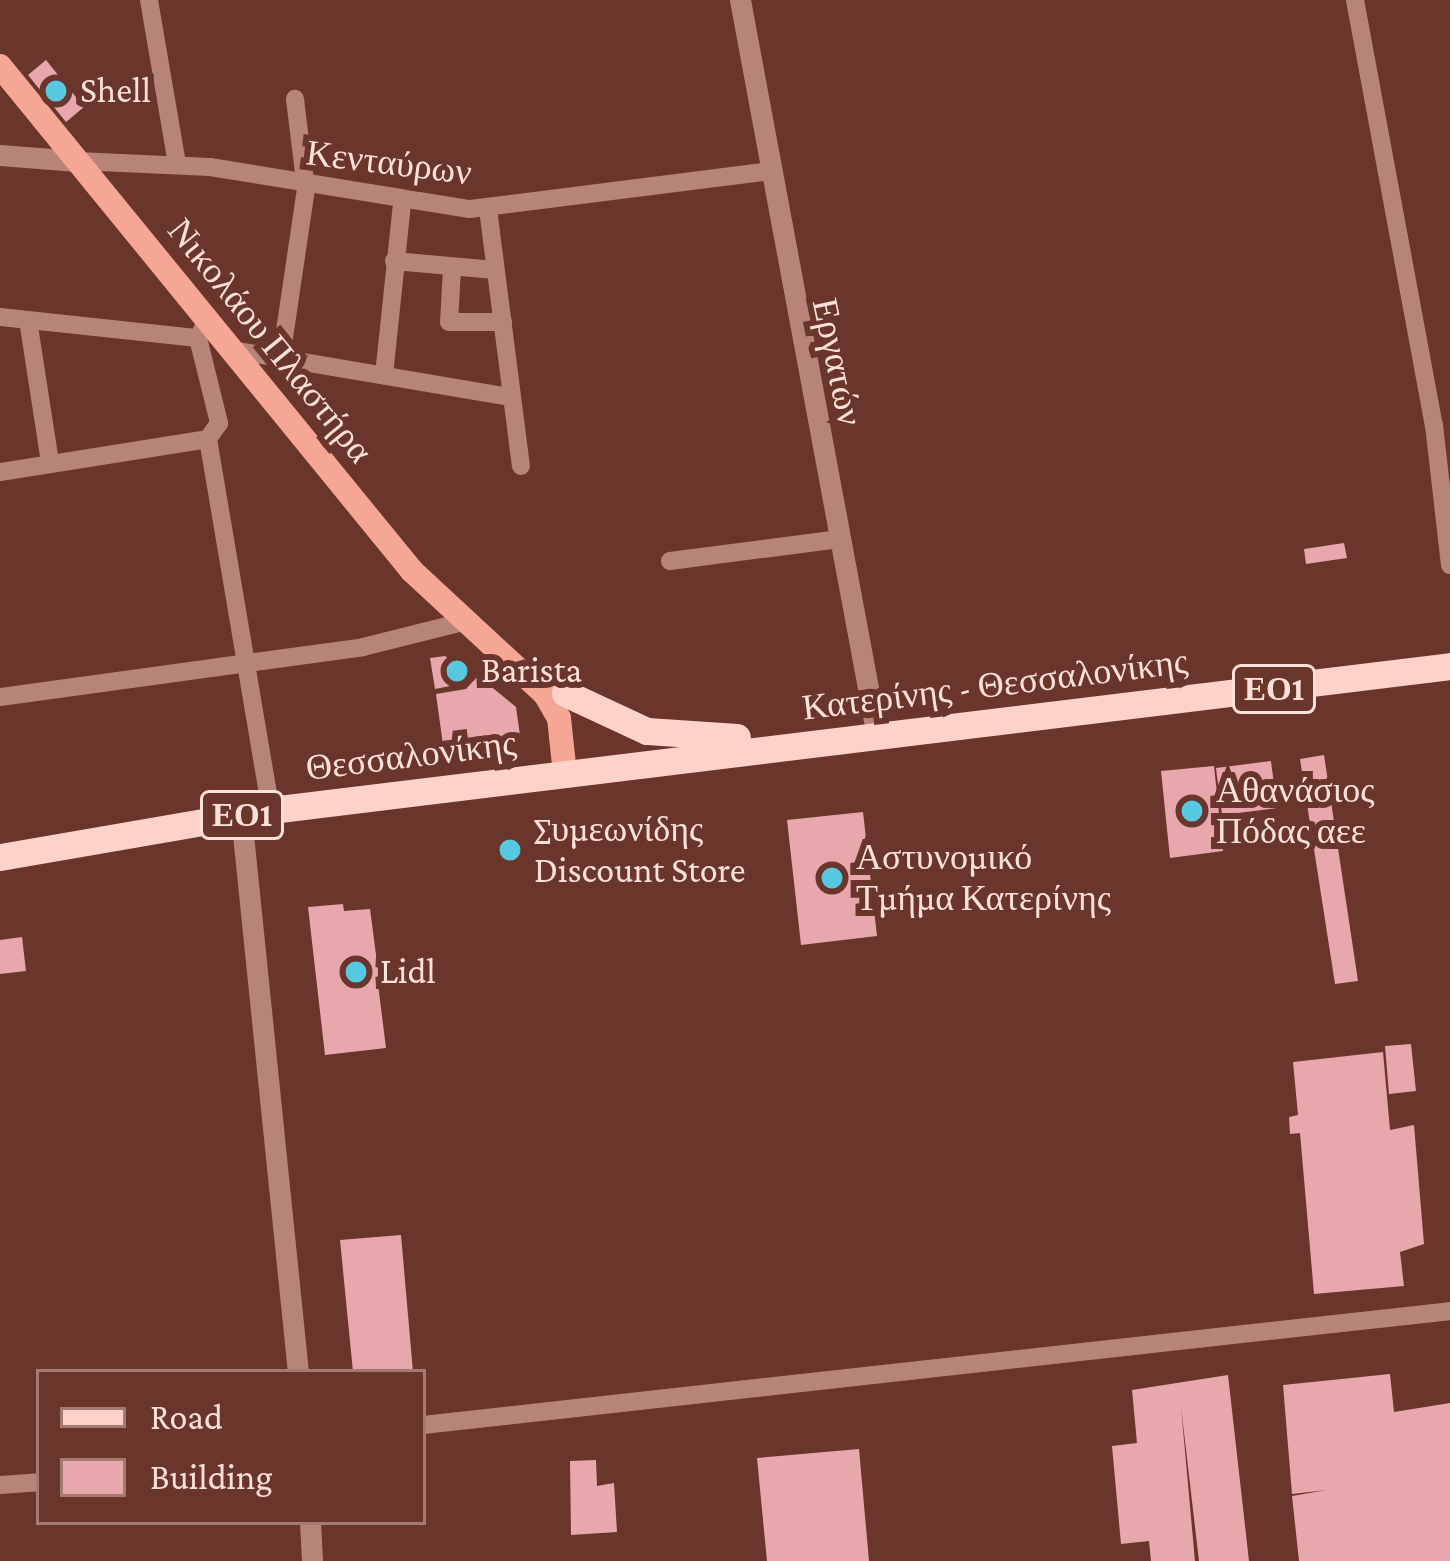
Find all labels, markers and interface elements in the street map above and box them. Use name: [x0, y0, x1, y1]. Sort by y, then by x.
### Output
place label: Shell: [80, 69, 151, 113]
marker: Shell: [43, 78, 69, 104]
street label: Κενταύρων: [304, 131, 474, 195]
street label: Νικολάου Πλαστήρα: [158, 210, 382, 472]
street label: Εργατών: [802, 294, 872, 430]
street label: Κατερίνης - Θεσσαλονίκης: [800, 640, 1190, 730]
place label: Barista: [481, 649, 582, 693]
marker: Barista: [444, 658, 470, 684]
road number: ΕΟ1: [1229, 662, 1319, 716]
street label: Θεσσαλονίκης: [303, 722, 519, 790]
place label: Αθανάσιος Πόδας αεε: [1216, 768, 1375, 853]
road number: ΕΟ1: [197, 788, 287, 842]
marker: Αθανάσιος Πόδας αεε: [1179, 798, 1205, 824]
place label: Συμεωνίδης Discount Store: [534, 807, 745, 892]
place label: Αστυνομικό Τμήμα Κατερίνης: [856, 835, 1111, 920]
marker: Συμεωνίδης Discount Store: [497, 837, 523, 863]
marker: Αστυνομικό Τμήμα Κατερίνης: [819, 865, 845, 891]
place label: Lidl: [380, 950, 436, 994]
marker: Lidl: [343, 959, 369, 985]
legend: [36, 1369, 426, 1525]
text: Road: [150, 1397, 223, 1437]
text: Building: [150, 1457, 273, 1497]

